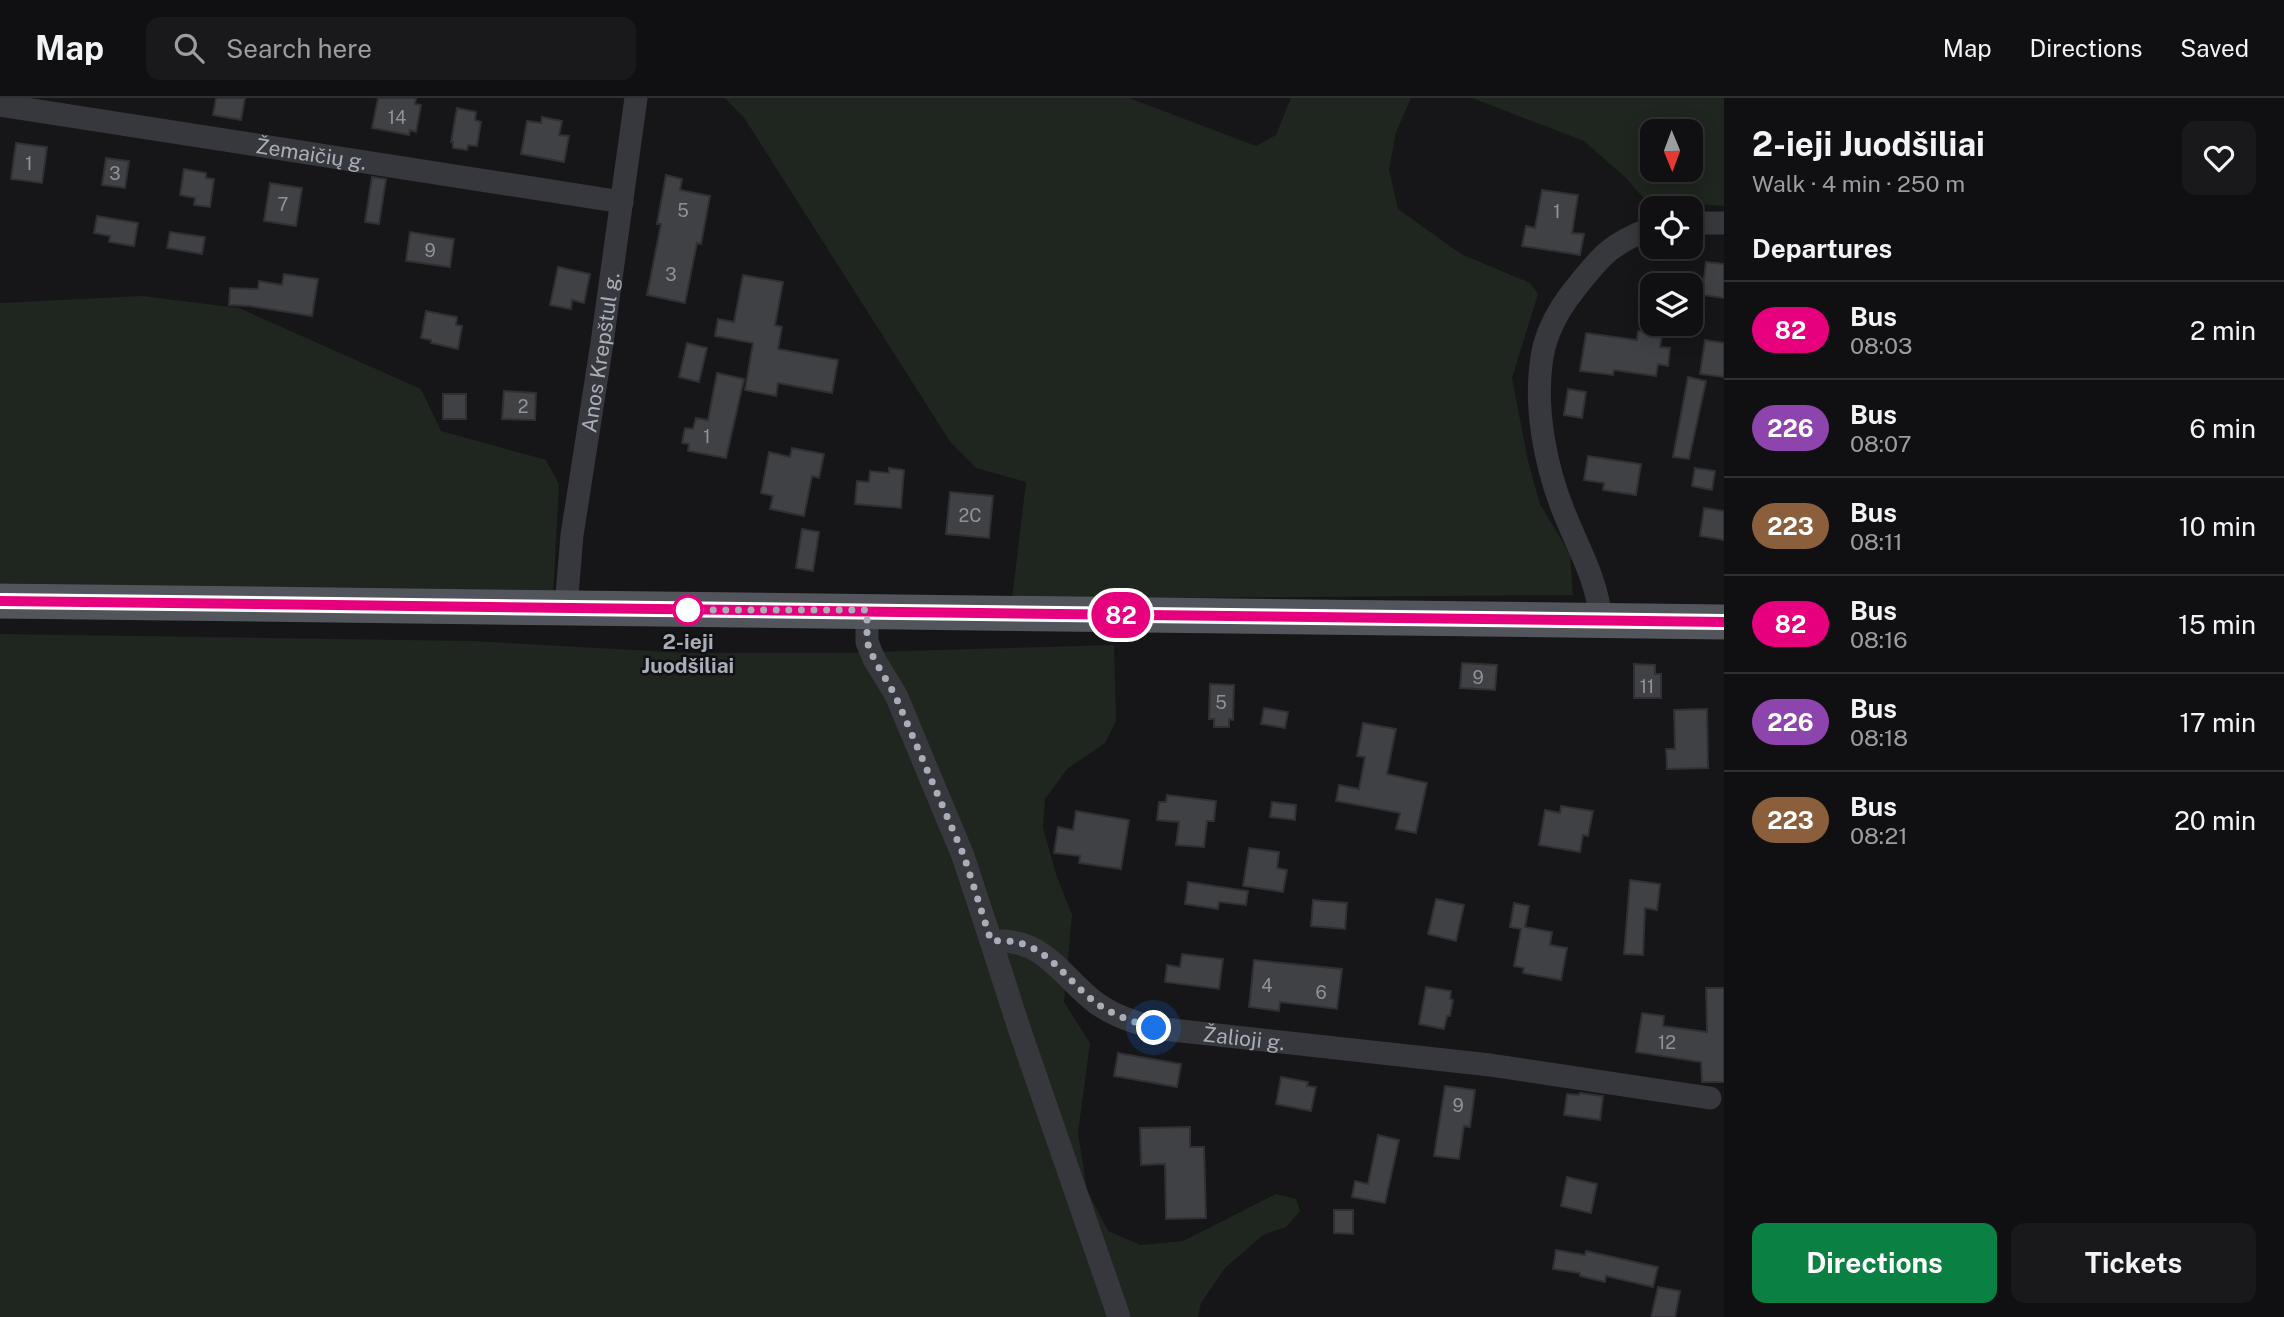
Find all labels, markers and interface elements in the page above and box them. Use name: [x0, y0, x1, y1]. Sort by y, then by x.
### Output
search box: [146, 17, 636, 80]
text: Map: [35, 29, 104, 67]
icon: search: [170, 29, 208, 67]
text: Search here: [226, 33, 372, 64]
text: Map: [1943, 34, 1992, 62]
text: Directions: [2030, 34, 2142, 62]
text: Saved: [2180, 34, 2249, 62]
house number: 14: [388, 107, 406, 128]
north arrow: [1640, 119, 1703, 182]
map controls: [1640, 119, 1703, 336]
button: heart: [2182, 121, 2256, 195]
text: 2-ieji Juodšiliai: [1752, 125, 1985, 163]
street label: Žemaičių g.: [254, 133, 368, 174]
house number: 1: [25, 153, 33, 174]
house number: 3: [109, 163, 121, 184]
text: Walk · 4 min · 250 m: [1752, 170, 1965, 197]
house number: 7: [278, 194, 288, 215]
button: locate: [1640, 196, 1703, 259]
house number: 5: [677, 200, 689, 221]
house number: 1: [1553, 201, 1561, 222]
text: Departures: [1752, 233, 1892, 264]
house number: 9: [424, 240, 436, 261]
house number: 3: [665, 264, 677, 285]
street label: Anos Krepštul g.: [576, 271, 624, 434]
button: layers: [1640, 273, 1703, 336]
text: Bus: [1850, 301, 1897, 332]
text: 2 min: [2190, 315, 2256, 346]
text: 82: [1775, 316, 1806, 344]
text: 08:03: [1850, 332, 1912, 359]
house number: 2: [518, 396, 528, 417]
text: Bus: [1850, 399, 1897, 430]
text: 6 min: [2189, 413, 2256, 444]
text: 226: [1767, 414, 1814, 442]
house number: 1: [703, 426, 711, 447]
text: 08:07: [1850, 430, 1911, 457]
text: Bus: [1850, 497, 1897, 528]
house number: 2C: [958, 505, 982, 526]
text: 10 min: [2179, 511, 2256, 542]
text: 223: [1767, 512, 1814, 540]
text: 08:11: [1850, 528, 1903, 555]
line badge: 82: [1090, 592, 1152, 638]
marker: 2-ieji Juodšiliai: [673, 595, 703, 625]
text: Bus: [1850, 595, 1897, 626]
text: 82: [1105, 601, 1137, 629]
text: 15 min: [2178, 609, 2256, 640]
text: 82: [1775, 610, 1806, 638]
text: 08:16: [1850, 626, 1908, 653]
place label: 2-ieji Juodšiliai: [642, 629, 734, 678]
house number: 9: [1472, 667, 1484, 688]
house number: 11: [1640, 676, 1654, 697]
house number: 5: [1215, 692, 1227, 713]
text: Bus: [1850, 693, 1897, 724]
text: 17 min: [2179, 707, 2256, 738]
text: 226: [1767, 708, 1814, 736]
text: 08:18: [1850, 724, 1908, 751]
text: Bus: [1850, 791, 1897, 822]
text: 20 min: [2174, 805, 2256, 836]
text: 223: [1767, 806, 1814, 834]
text: 08:21: [1850, 822, 1908, 849]
house number: 4: [1261, 975, 1273, 996]
house number: 6: [1315, 982, 1327, 1003]
your location: [1136, 1010, 1171, 1045]
street label: Žalioji g.: [1202, 1021, 1286, 1055]
house number: 12: [1658, 1032, 1676, 1053]
house number: 9: [1452, 1095, 1464, 1116]
button: Directions: [1752, 1223, 1997, 1303]
button: Tickets: [2011, 1223, 2256, 1303]

